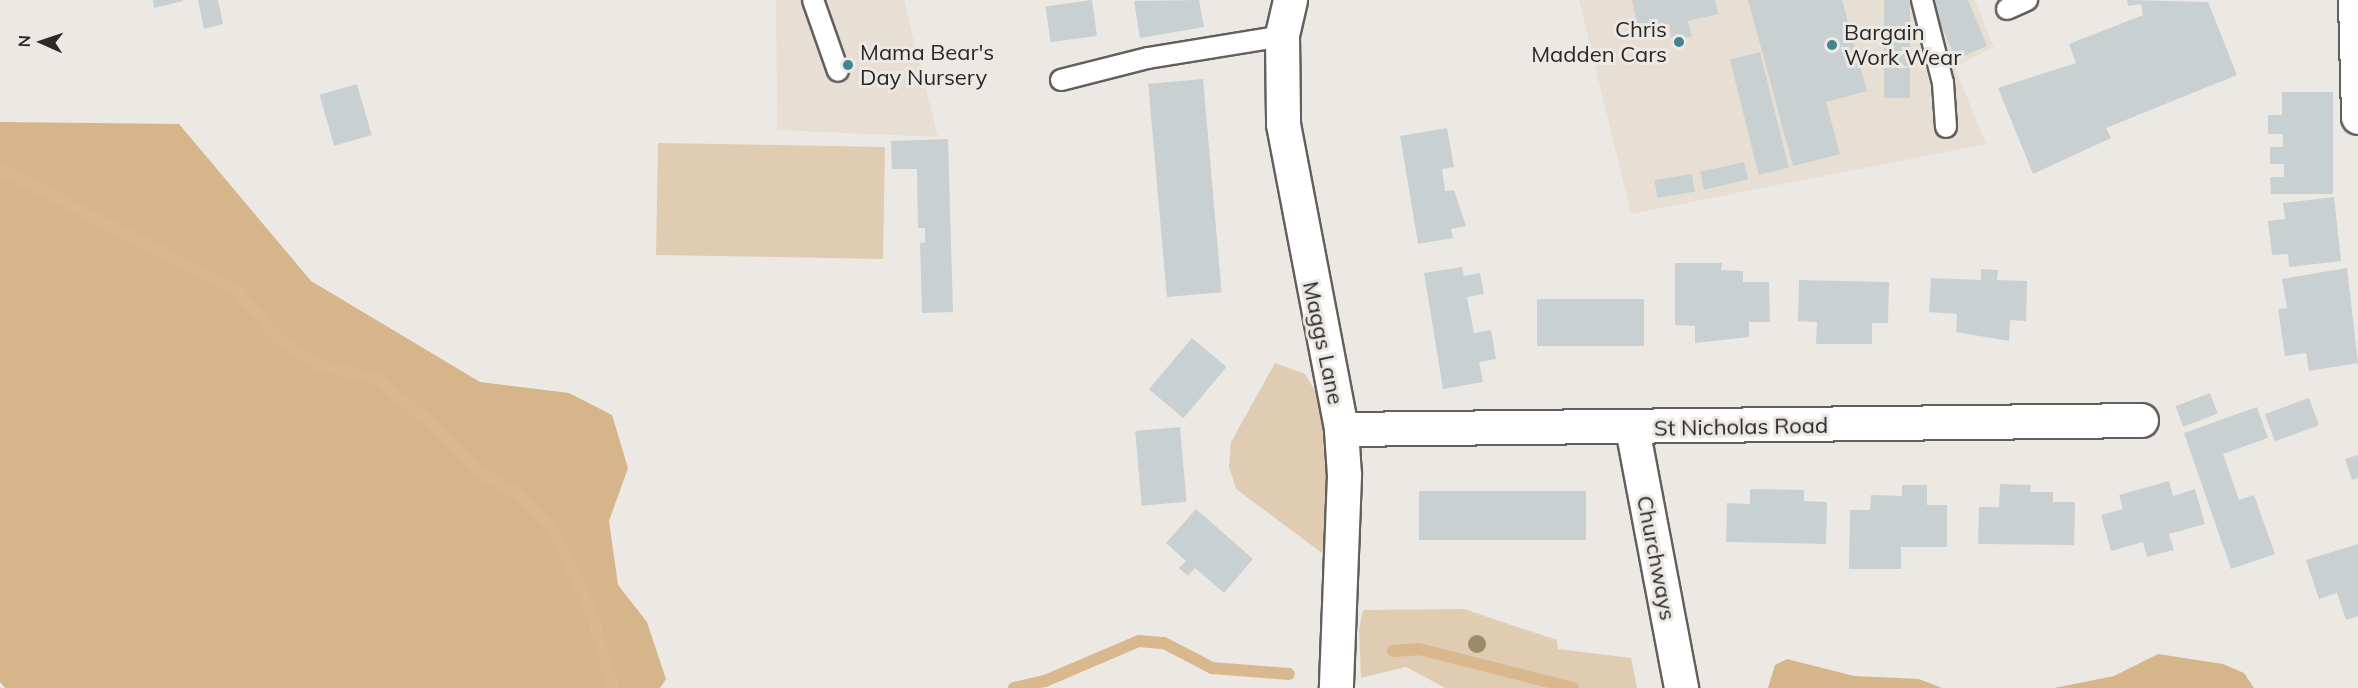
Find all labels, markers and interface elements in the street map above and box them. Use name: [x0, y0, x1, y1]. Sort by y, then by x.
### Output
north arrow: [12, 12, 72, 72]
place label: Chris Madden Cars: [1531, 16, 1667, 68]
place label: Bargain Work Wear: [1844, 19, 1961, 70]
text: N: [14, 34, 34, 48]
marker: Chris Madden Cars: [1672, 35, 1686, 49]
marker: Bargain Work Wear: [1825, 38, 1839, 52]
place label: Mama Bear's Day Nursery: [860, 39, 994, 90]
marker: Mama Bear's Day Nursery: [841, 58, 855, 72]
street label: Maggs Lane: [1297, 279, 1349, 407]
street label: St Nicholas Road: [1654, 412, 1828, 442]
street label: Churchways: [1631, 493, 1681, 623]

